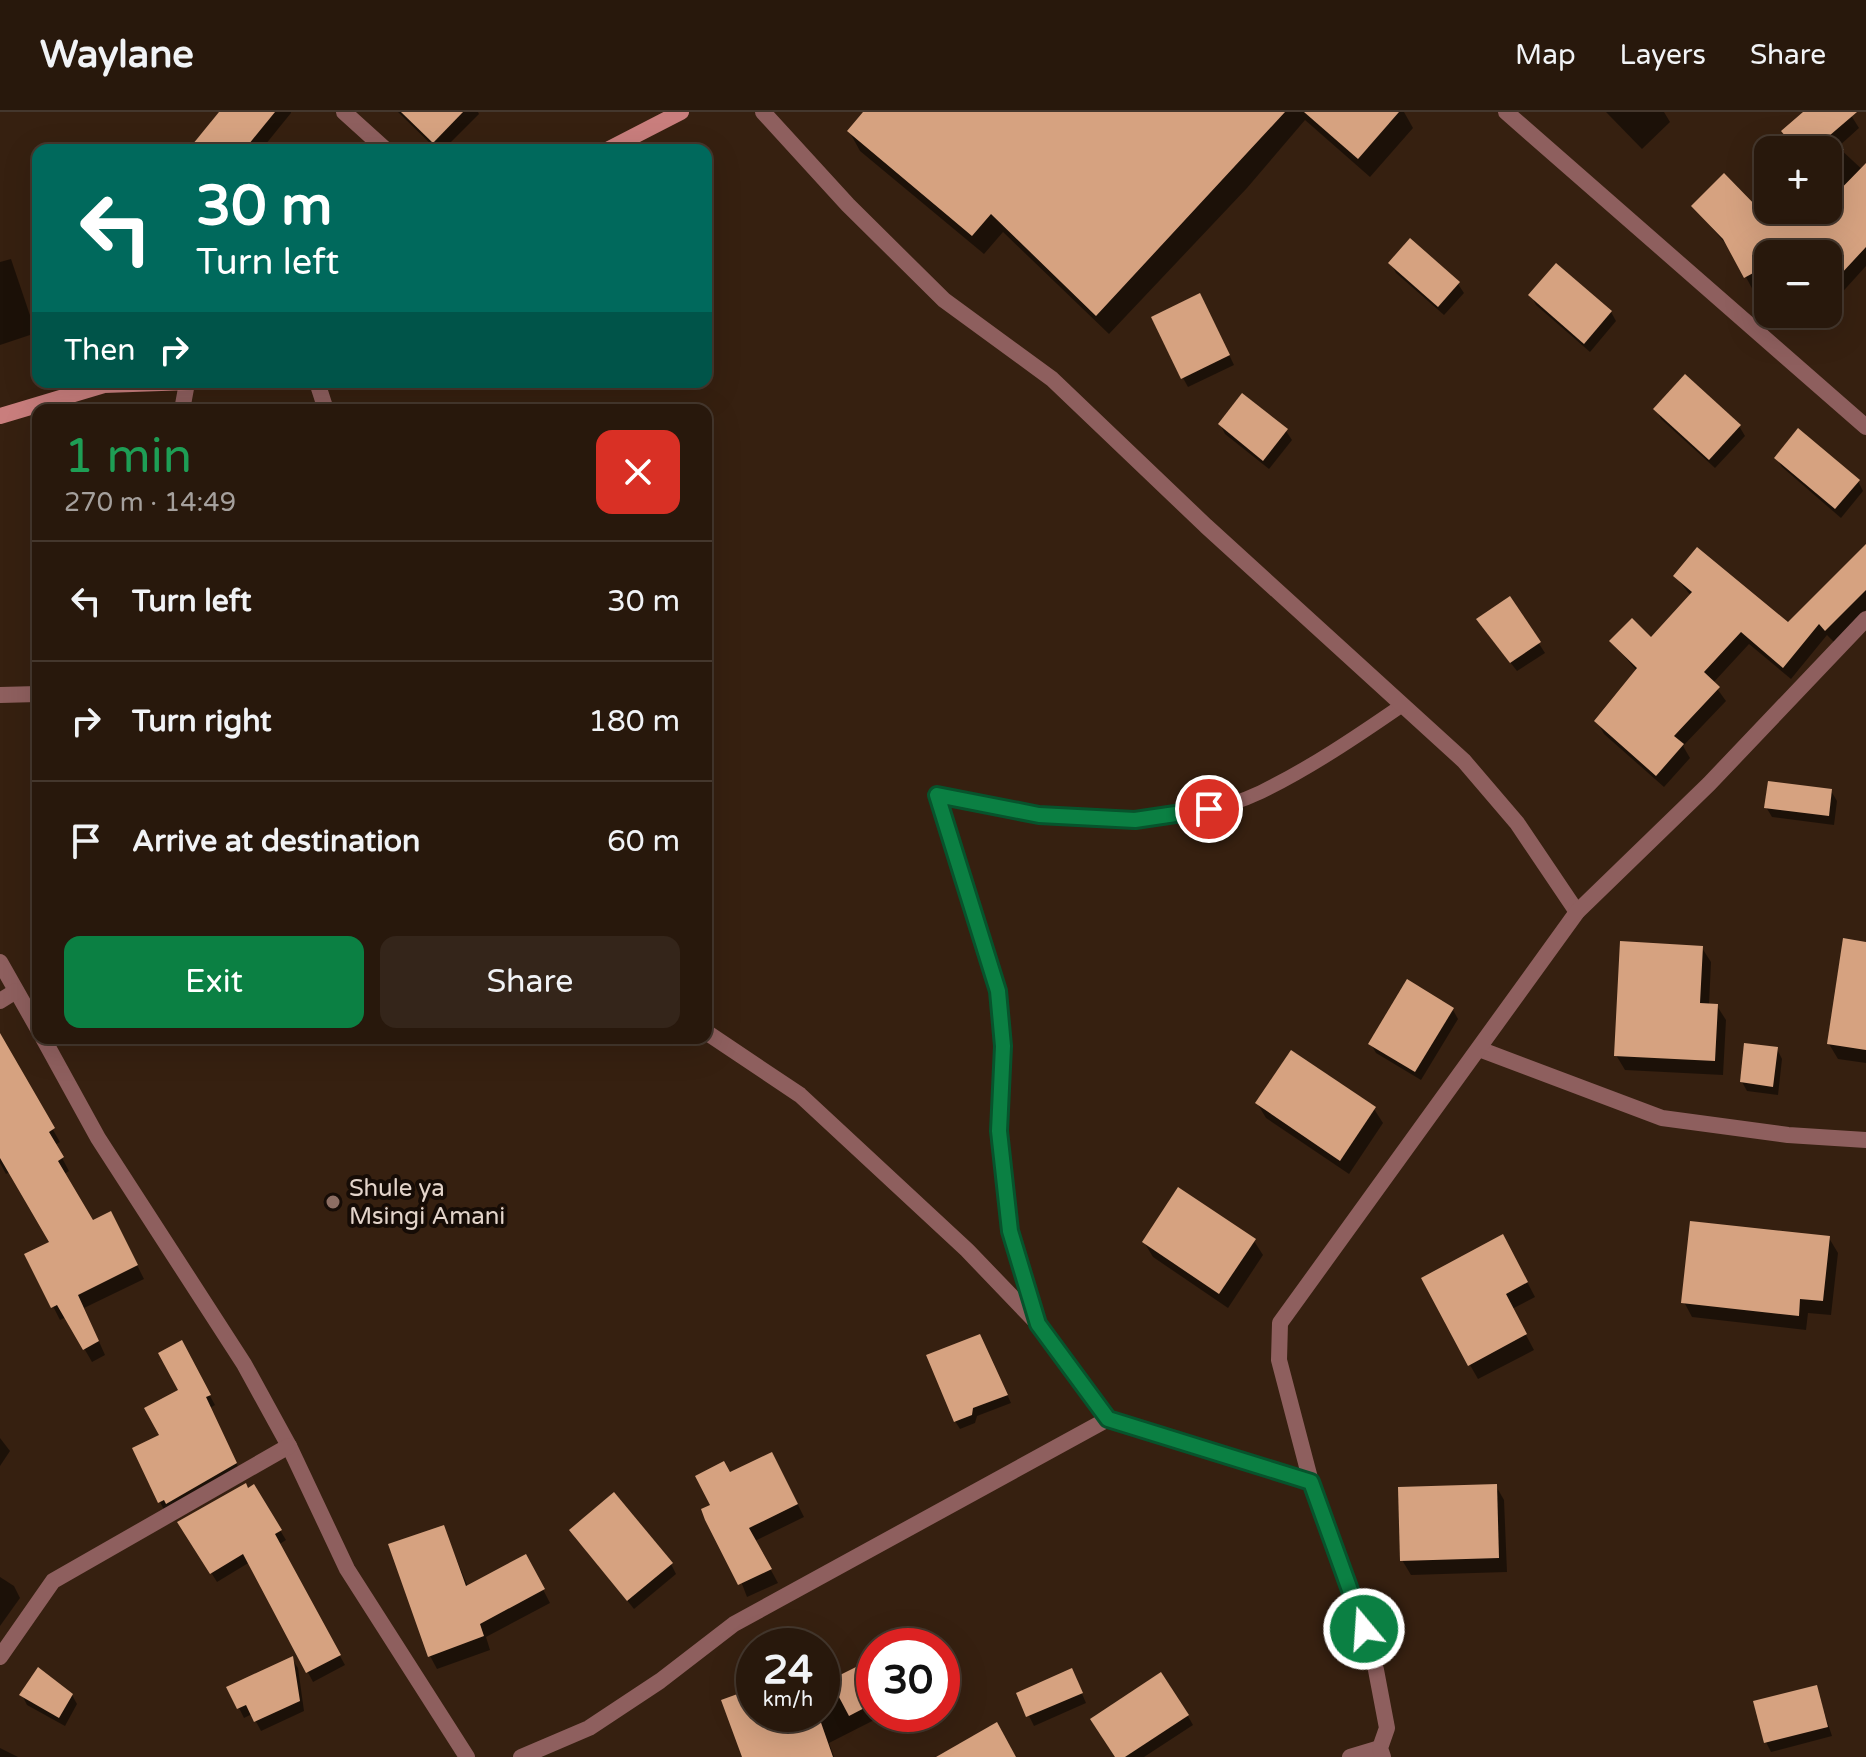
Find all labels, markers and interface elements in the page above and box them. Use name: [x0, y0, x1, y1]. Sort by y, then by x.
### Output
text: Waylane: [40, 32, 194, 78]
text: Map: [1515, 38, 1576, 72]
text: Layers: [1620, 38, 1706, 72]
text: Share: [1750, 38, 1826, 72]
map controls: [1754, 136, 1842, 328]
button: +: [1754, 136, 1842, 224]
text: 30 m: [196, 173, 332, 240]
icon: left: [64, 176, 168, 280]
button: −: [1754, 240, 1842, 328]
text: Turn left: [196, 241, 339, 284]
icon: right: [152, 328, 196, 372]
text: Then: [64, 332, 136, 369]
text: 1 min: [64, 428, 192, 486]
button: close: [596, 430, 680, 514]
text: 270 m · 14:49: [64, 487, 236, 518]
icon: left: [64, 579, 108, 623]
text: Turn left: [132, 583, 251, 620]
text: 30 m: [607, 583, 680, 620]
icon: right: [64, 699, 108, 743]
text: Turn right: [132, 703, 272, 740]
text: 180 m: [588, 703, 680, 740]
pin: [1175, 775, 1243, 843]
icon: arrive: [1187, 787, 1231, 831]
icon: arrive: [64, 819, 108, 863]
text: Arrive at destination: [132, 823, 420, 860]
text: 60 m: [607, 823, 680, 860]
button: Exit: [64, 936, 364, 1028]
button: Share: [380, 936, 680, 1028]
place label: Shule ya Msingi Amani: [349, 1174, 505, 1231]
marker: Shule ya Msingi Amani: [324, 1193, 342, 1211]
position arrow: [1322, 1587, 1406, 1671]
speed limit sign: 30: [856, 1628, 960, 1732]
text: 24: [763, 1646, 813, 1694]
text: km/h: [763, 1688, 813, 1712]

